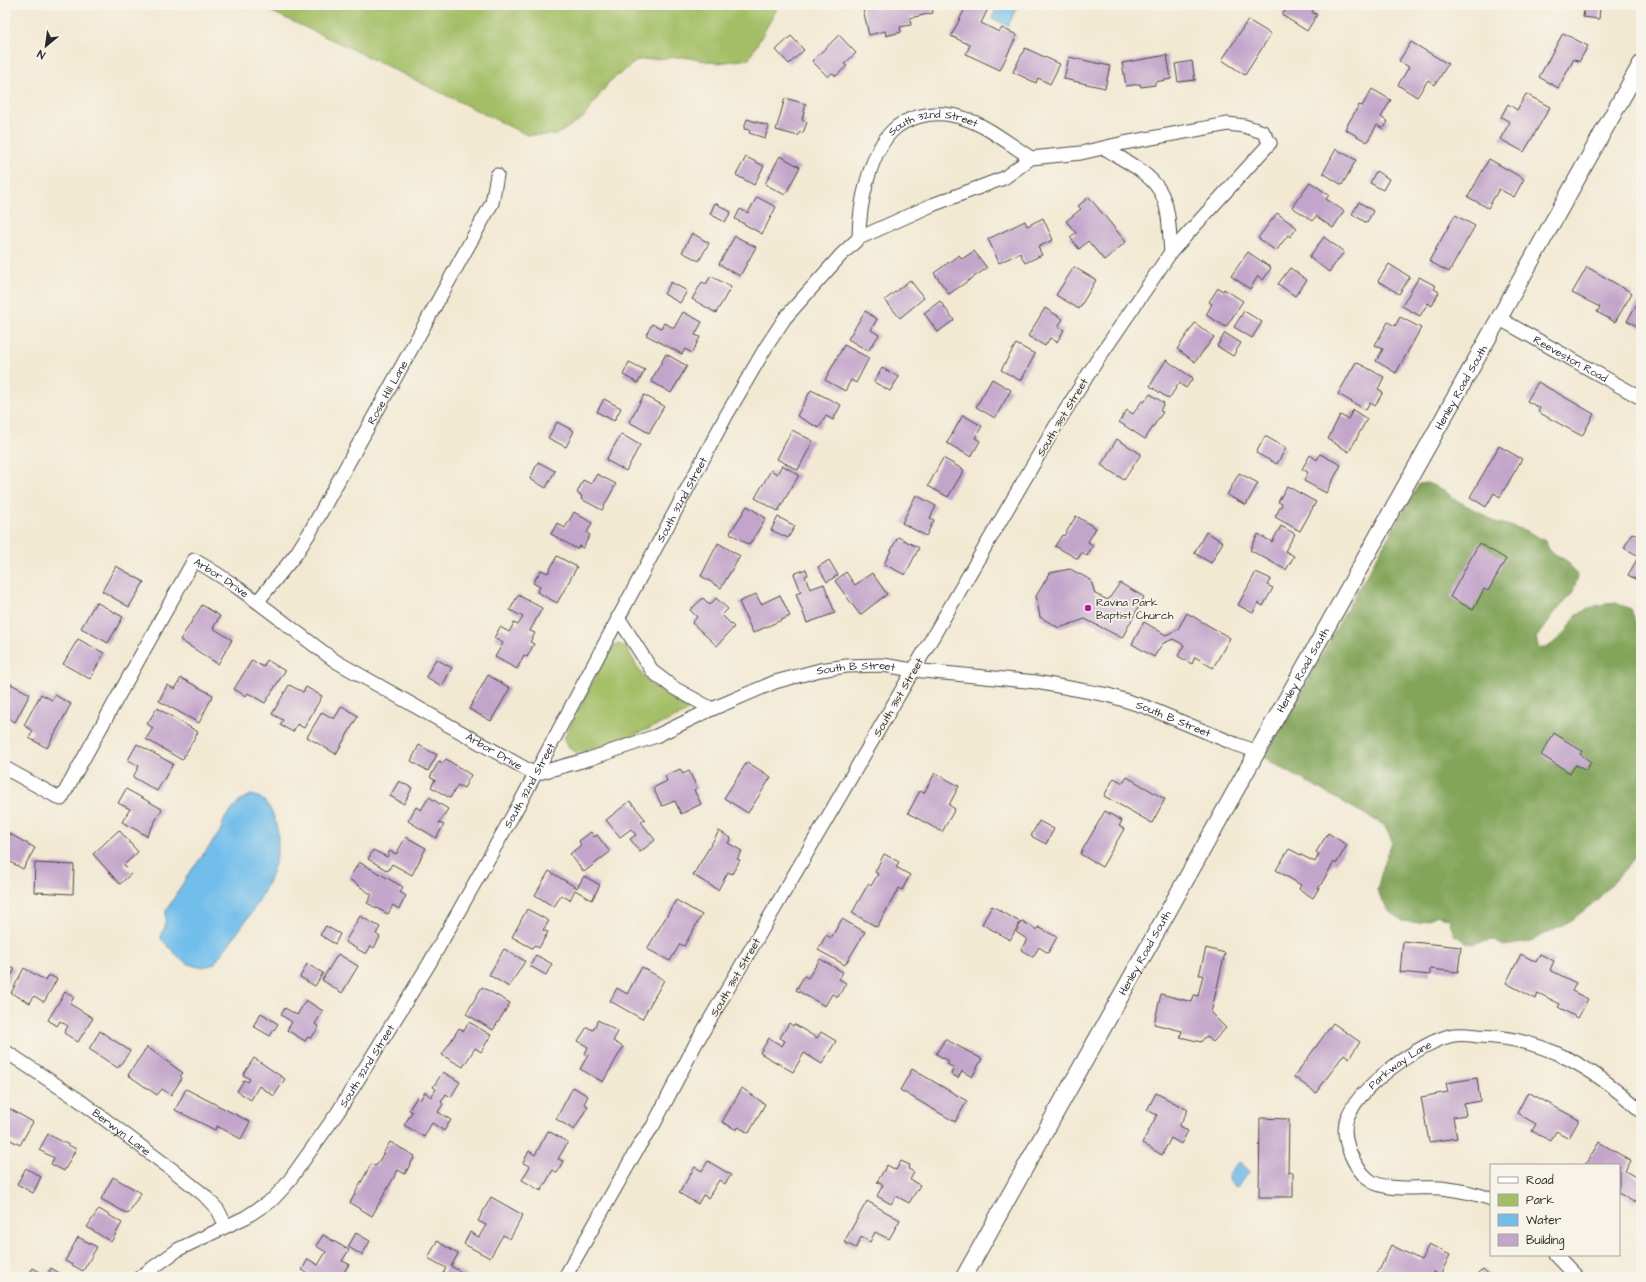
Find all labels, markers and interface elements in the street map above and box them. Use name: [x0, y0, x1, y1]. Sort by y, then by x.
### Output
north arrow: [26, 26, 66, 66]
text: N: [35, 46, 48, 63]
street label: South 32nd Street: [885, 107, 981, 139]
street label: Reeveston Road: [1531, 332, 1611, 386]
street label: Henley Road South: [1431, 342, 1491, 433]
street label: Rose Hill Lane: [364, 358, 411, 427]
street label: South 31st Street: [1033, 375, 1092, 459]
street label: South 32nd Street: [653, 454, 711, 545]
street label: Arbor Drive: [191, 555, 252, 601]
place label: Ravina Park Baptist Church: [1096, 595, 1174, 623]
marker: Ravina Park Baptist Church: [1083, 603, 1093, 613]
street label: Henley Road South: [1273, 625, 1333, 715]
street label: South 31st Street: [870, 655, 927, 739]
street label: South B Street: [815, 658, 897, 679]
street label: South B Street: [1134, 697, 1213, 741]
street label: Arbor Drive: [463, 729, 525, 773]
street label: South 32nd Street: [500, 740, 559, 831]
street label: Henley Road South: [1115, 908, 1175, 998]
street label: South 31st Street: [707, 935, 764, 1019]
street label: South 32nd Street: [336, 1021, 398, 1110]
street label: Parkway Lane: [1365, 1037, 1434, 1093]
street label: Berwyn Lane: [89, 1105, 154, 1159]
legend: [1490, 1164, 1620, 1256]
text: Road: [1526, 1172, 1554, 1189]
text: Park: [1526, 1192, 1554, 1209]
text: Water: [1526, 1212, 1562, 1229]
text: Building: [1526, 1232, 1564, 1250]

